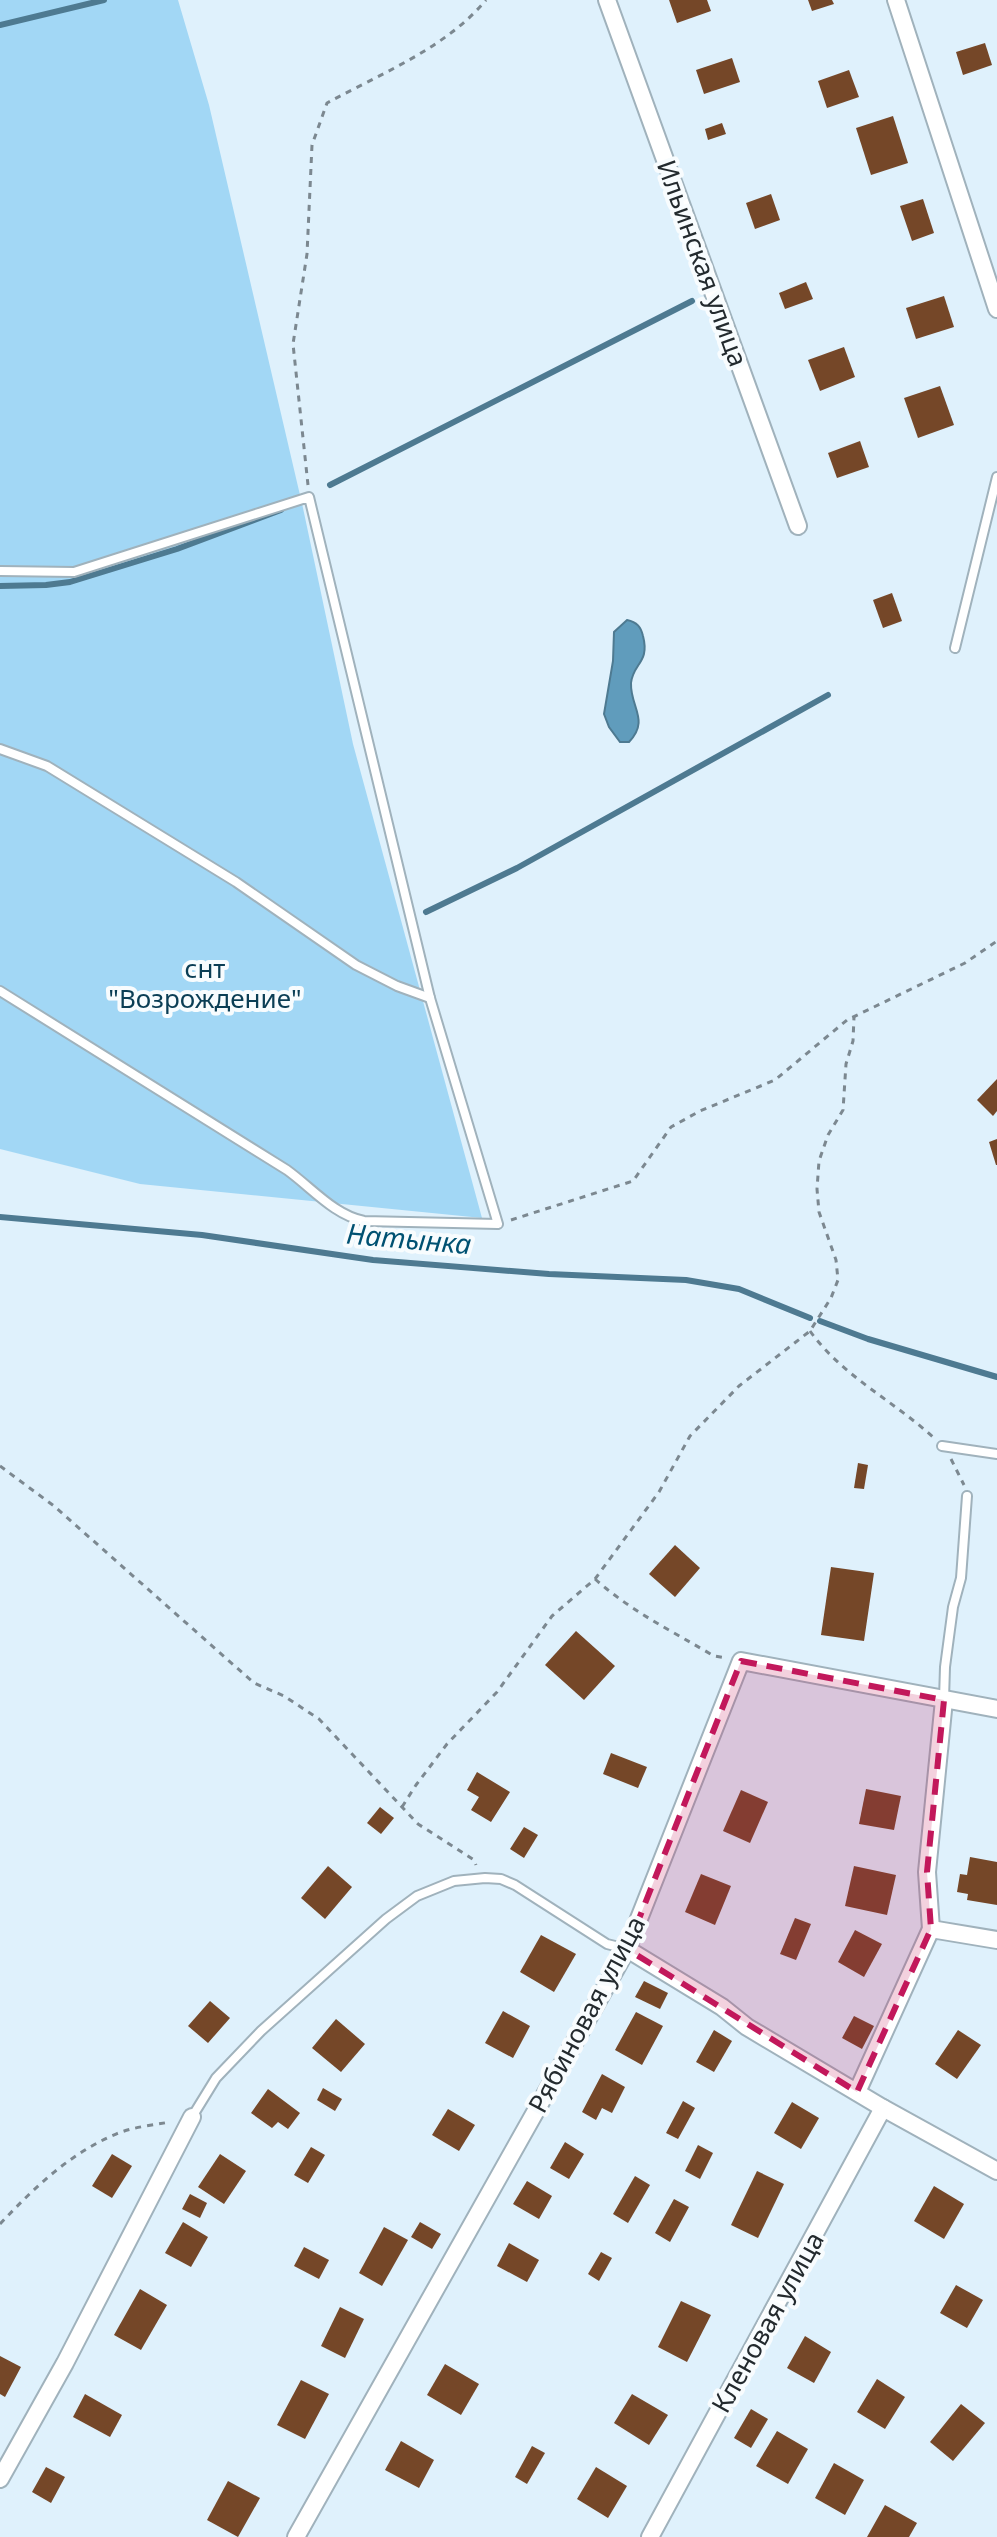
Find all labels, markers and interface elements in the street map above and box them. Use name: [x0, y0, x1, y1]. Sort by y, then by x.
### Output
street label: Ильинская улица: [649, 155, 757, 371]
park label: снт "Возрождение": [108, 950, 302, 1016]
water label: Натынка: [345, 1214, 473, 1262]
street label: Рябиновая улица: [519, 1909, 653, 2119]
street label: Кленовая улица: [702, 2225, 832, 2419]

